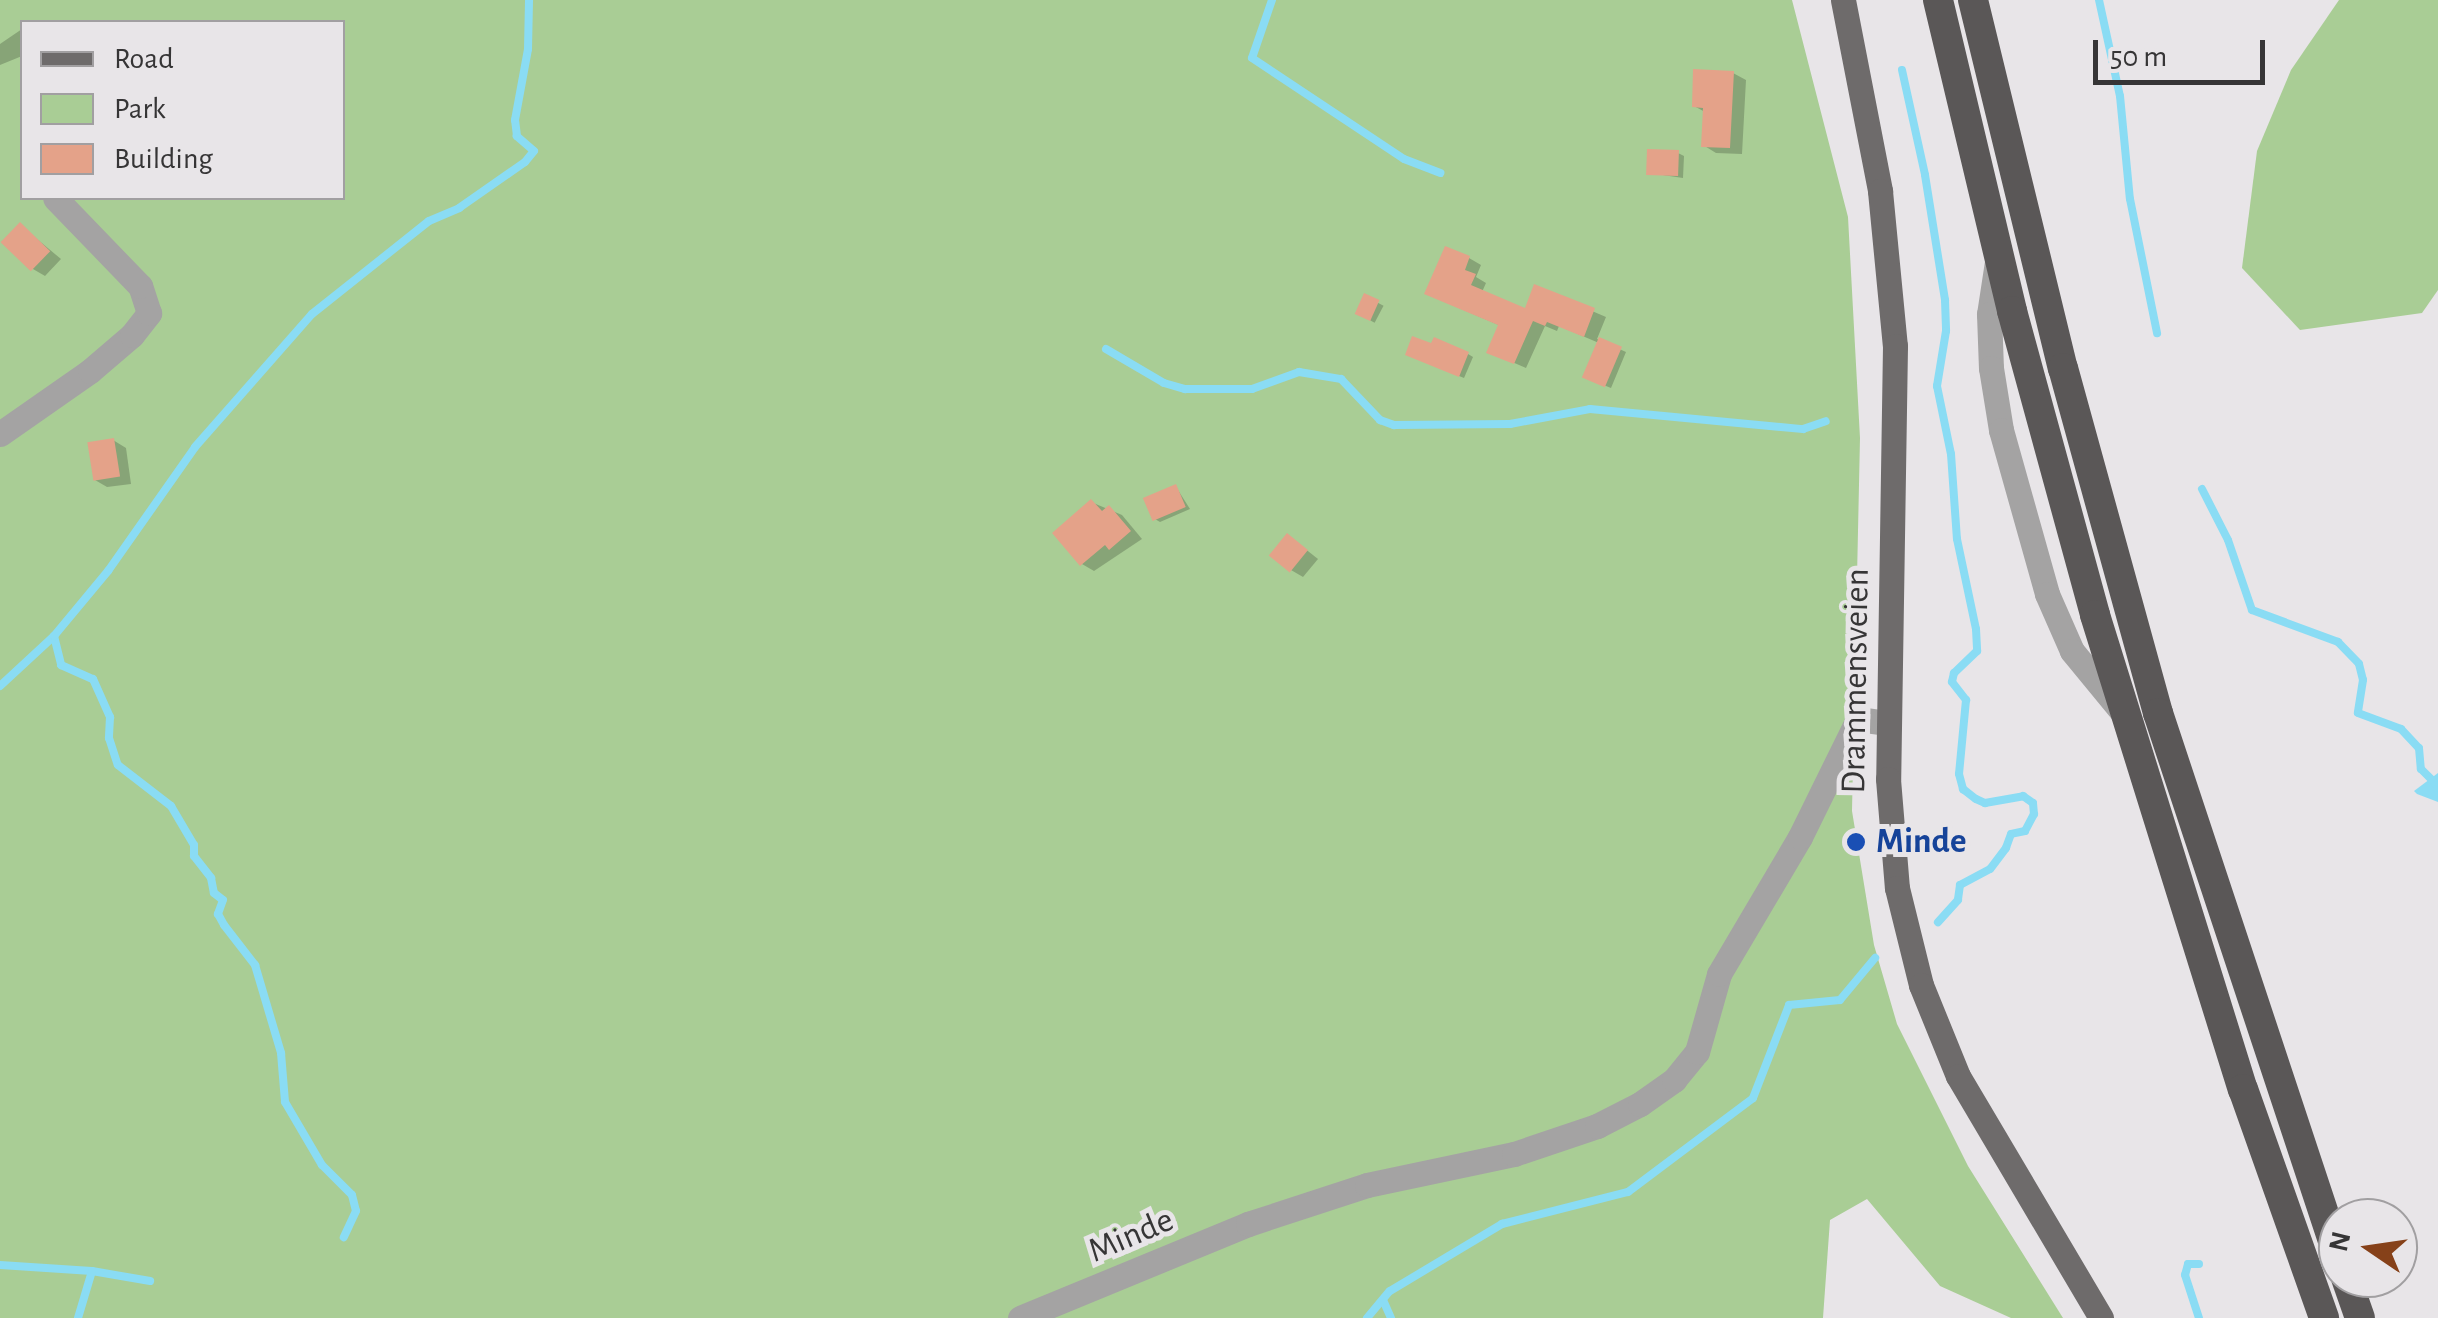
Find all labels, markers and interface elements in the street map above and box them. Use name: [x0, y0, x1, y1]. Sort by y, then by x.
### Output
legend: [20, 20, 345, 200]
scale bar: [2098, 20, 2270, 82]
text: 50 m: [2110, 42, 2167, 72]
text: Road: [114, 44, 174, 74]
text: Park: [114, 94, 166, 124]
text: Building: [114, 144, 213, 174]
street label: Drammensveien: [1833, 568, 1879, 794]
place label: Minde: [1876, 821, 1966, 863]
marker: Minde: [1845, 831, 1867, 853]
north arrow: [2318, 1198, 2418, 1298]
street label: Minde: [1082, 1199, 1180, 1273]
text: N: [2325, 1229, 2357, 1254]

